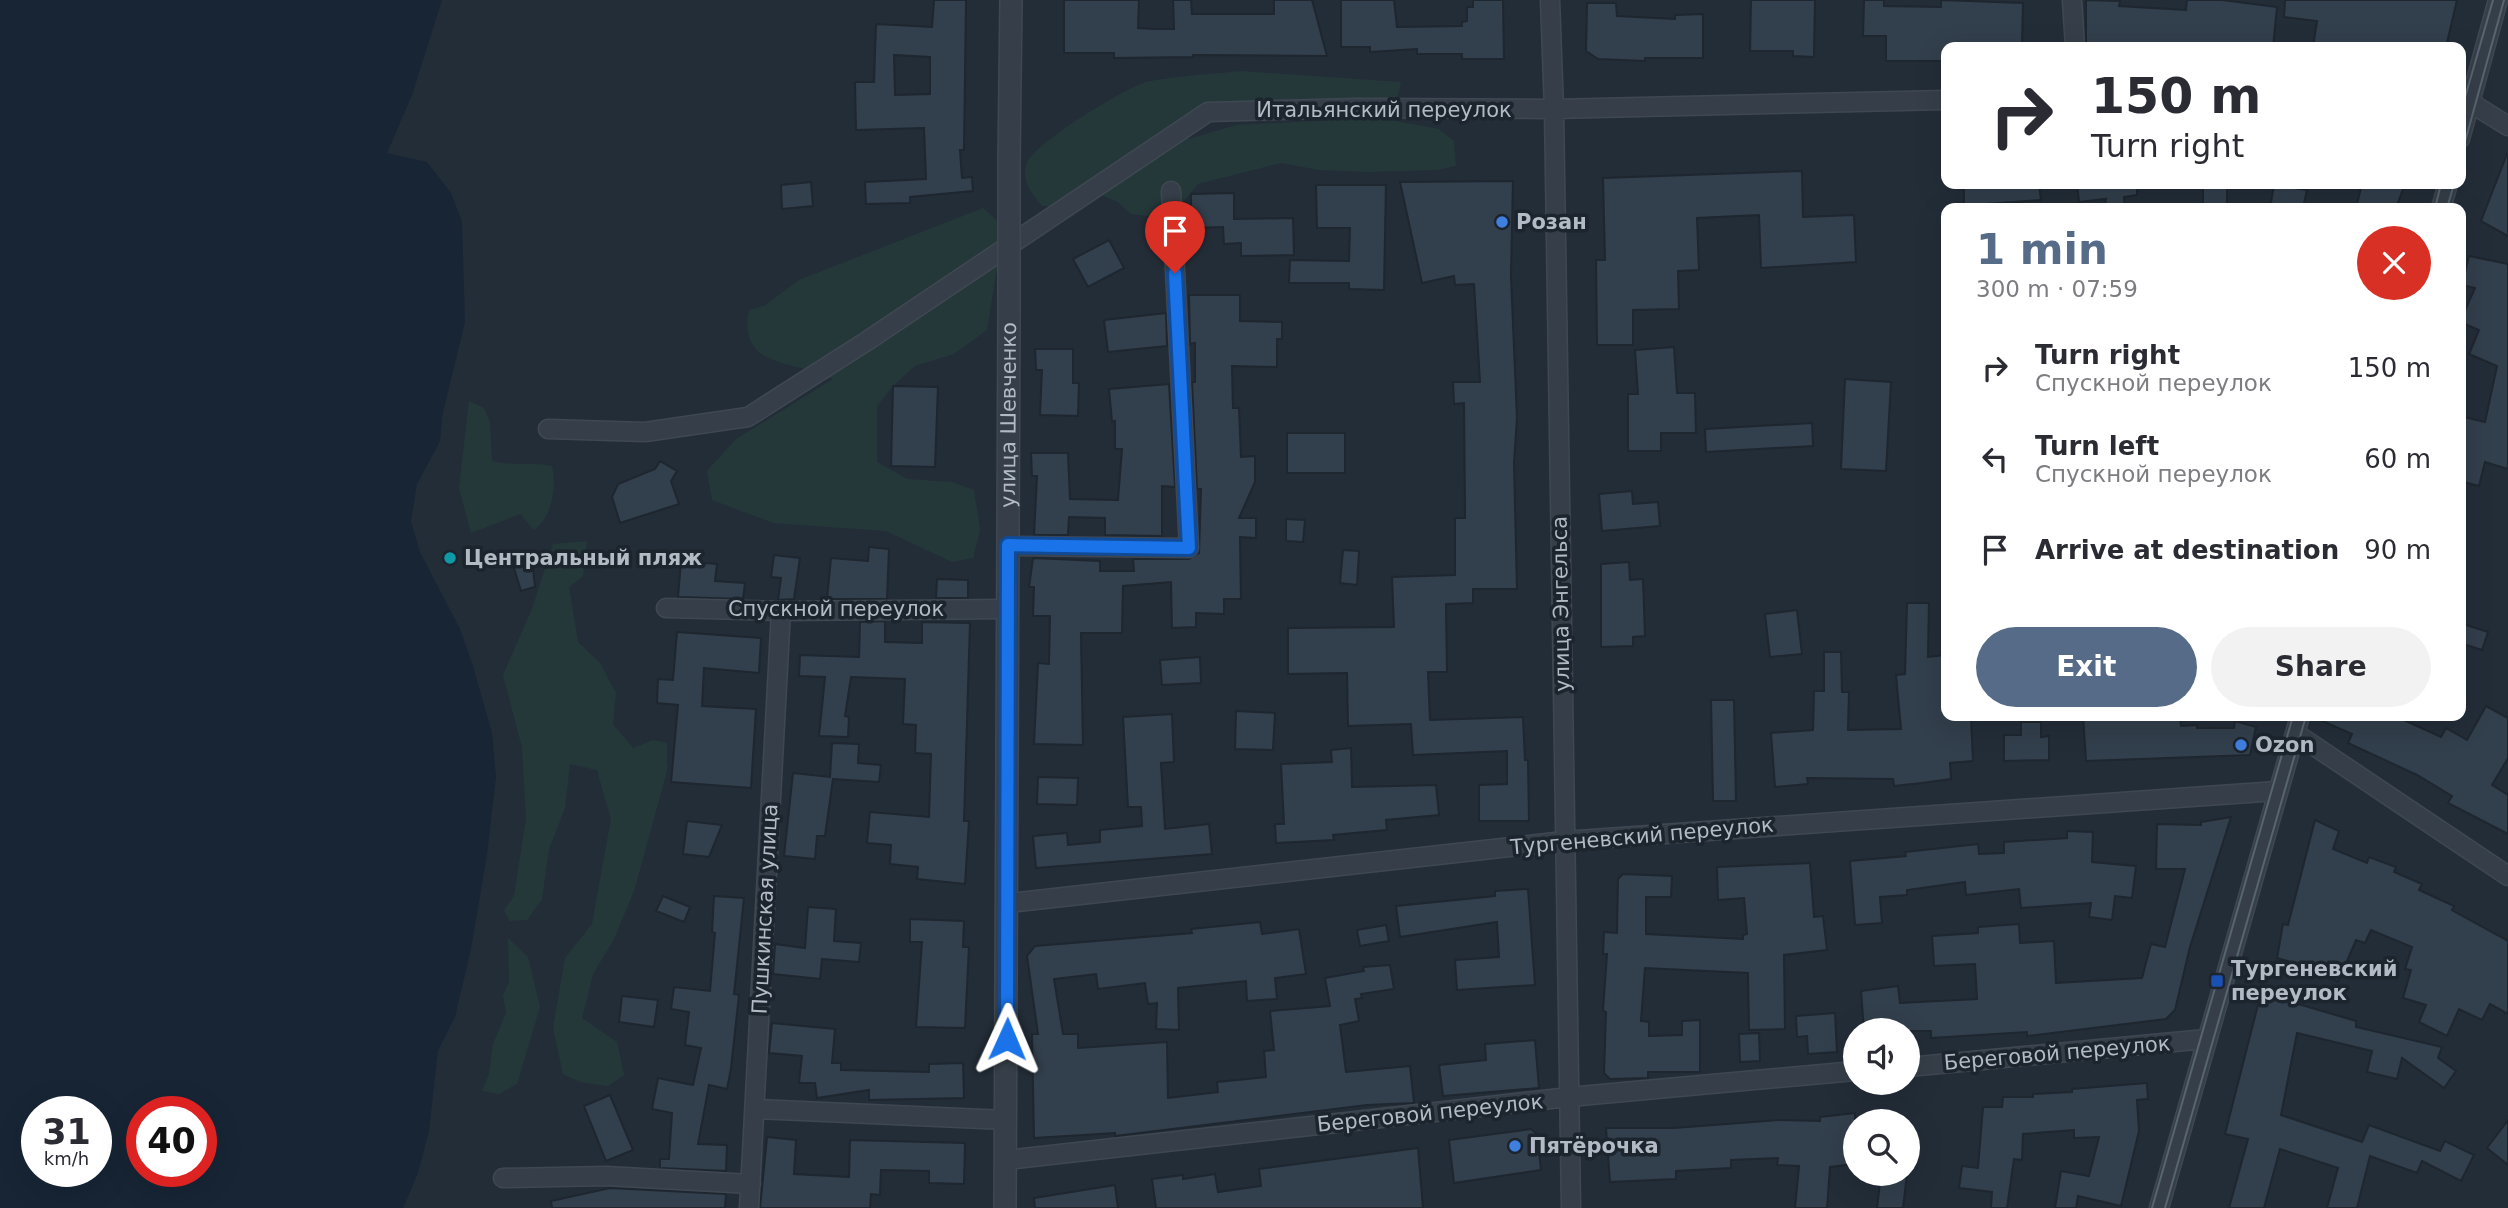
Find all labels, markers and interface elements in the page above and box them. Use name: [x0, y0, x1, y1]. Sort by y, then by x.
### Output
text: 150 m: [2091, 68, 2261, 125]
icon: right: [1976, 70, 2067, 161]
street label: Итальянский переулок: [1256, 98, 1512, 122]
text: Turn right: [2091, 127, 2244, 165]
pin: [1145, 201, 1205, 273]
place label: Розан: [1516, 210, 1587, 234]
icon: arrive: [1156, 212, 1194, 250]
marker: Розан: [1494, 214, 1510, 230]
text: 1 min: [1976, 225, 2108, 274]
button: close: [2357, 226, 2431, 300]
text: 300 m · 07:59: [1976, 276, 2138, 302]
street label: улица Шевченко: [996, 322, 1021, 508]
text: Turn right: [2035, 340, 2180, 370]
icon: right: [1976, 349, 2014, 387]
text: 150 m: [2348, 353, 2431, 383]
text: Спускной переулок: [2035, 370, 2272, 396]
text: Turn left: [2035, 431, 2159, 461]
icon: left: [1976, 440, 2014, 478]
text: 60 m: [2364, 444, 2431, 474]
text: Спускной переулок: [2035, 461, 2272, 487]
street label: улица Энгельса: [1547, 516, 1575, 692]
icon: arrive: [1976, 531, 2014, 569]
text: Arrive at destination: [2035, 535, 2339, 565]
text: 90 m: [2364, 535, 2431, 565]
place label: Центральный пляж: [464, 546, 702, 570]
marker: Центральный пляж: [442, 550, 458, 566]
street label: Спускной переулок: [728, 597, 944, 621]
button: Exit: [1976, 627, 2197, 707]
button: Share: [2211, 627, 2431, 707]
place label: Ozon: [2255, 733, 2314, 757]
marker: Ozon: [2233, 737, 2249, 753]
street label: Пушкинская улица: [748, 803, 782, 1015]
street label: Тургеневский переулок: [1508, 813, 1775, 860]
place label: Тургеневский переулок: [2231, 957, 2397, 1005]
marker: Тургеневский переулок: [2209, 973, 2225, 989]
position arrow: [970, 1002, 1044, 1076]
map controls: [1843, 1018, 1920, 1186]
button: sound: [1843, 1018, 1920, 1095]
street label: Береговой переулок: [1943, 1031, 2171, 1075]
street label: Береговой переулок: [1316, 1089, 1544, 1137]
speed limit sign: 40: [126, 1096, 217, 1187]
button: search: [1843, 1109, 1920, 1186]
text: 31: [42, 1112, 91, 1152]
place label: Пятёрочка: [1529, 1134, 1659, 1158]
marker: Пятёрочка: [1507, 1138, 1523, 1154]
text: km/h: [44, 1148, 89, 1169]

